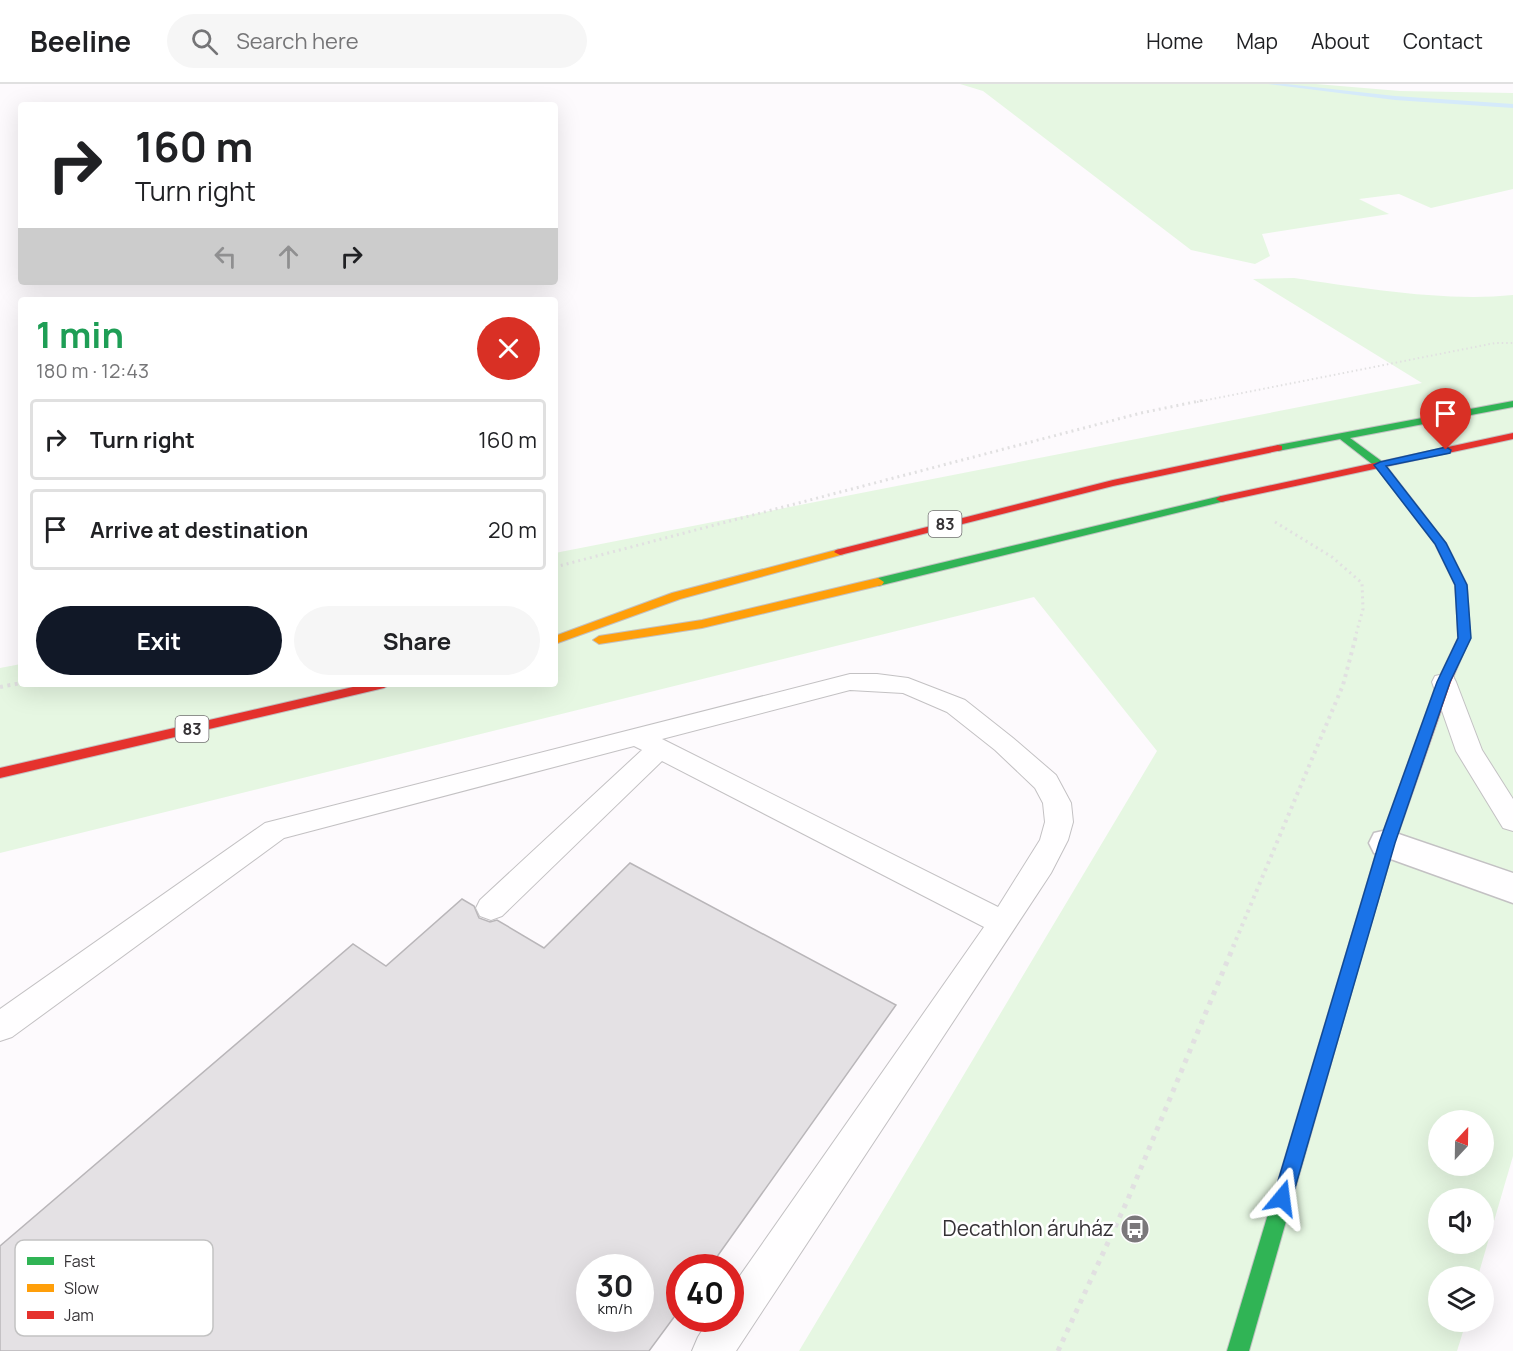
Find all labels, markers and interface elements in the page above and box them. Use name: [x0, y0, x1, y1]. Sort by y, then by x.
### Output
search box: [167, 14, 587, 68]
text: Beeline: [30, 22, 131, 60]
icon: search: [188, 25, 221, 58]
text: Search here: [236, 26, 359, 56]
text: Home: [1146, 27, 1203, 55]
text: Map: [1236, 27, 1278, 55]
text: About: [1311, 27, 1370, 55]
text: Contact: [1403, 27, 1483, 55]
text: 160 m: [135, 117, 253, 175]
icon: right: [36, 126, 114, 204]
text: Turn right: [135, 172, 256, 209]
icon: left: [209, 240, 242, 273]
icon: ahead: [272, 240, 305, 273]
icon: right: [335, 240, 368, 273]
text: 1 min: [36, 310, 124, 359]
button: close: [477, 317, 540, 380]
text: 180 m · 12:43: [36, 357, 149, 384]
pin: [1420, 388, 1471, 450]
icon: arrive: [1429, 397, 1462, 430]
icon: right: [39, 423, 72, 456]
text: Turn right: [90, 425, 195, 455]
text: 160 m: [478, 425, 537, 455]
road number: 83: [928, 511, 962, 537]
icon: arrive: [39, 513, 72, 546]
text: Arrive at destination: [90, 515, 308, 545]
text: 20 m: [488, 515, 537, 545]
button: Exit: [36, 606, 282, 675]
button: Share: [294, 606, 540, 675]
road number: 83: [176, 716, 208, 742]
north arrow: [1428, 1110, 1494, 1176]
map controls: [1428, 1110, 1494, 1332]
position arrow: [1250, 1166, 1314, 1230]
button: sound: [1428, 1188, 1494, 1254]
bus stop icon: Decathlon áruház: [1119, 1213, 1151, 1245]
place label: Decathlon áruház: [943, 1214, 1114, 1242]
legend: [15, 1240, 213, 1336]
text: Fast: [64, 1250, 95, 1272]
speed limit sign: 40: [666, 1254, 744, 1332]
text: 30: [596, 1265, 634, 1306]
button: layers: [1428, 1266, 1494, 1332]
text: Slow: [64, 1277, 99, 1299]
text: km/h: [598, 1298, 632, 1319]
text: Jam: [64, 1304, 94, 1326]

